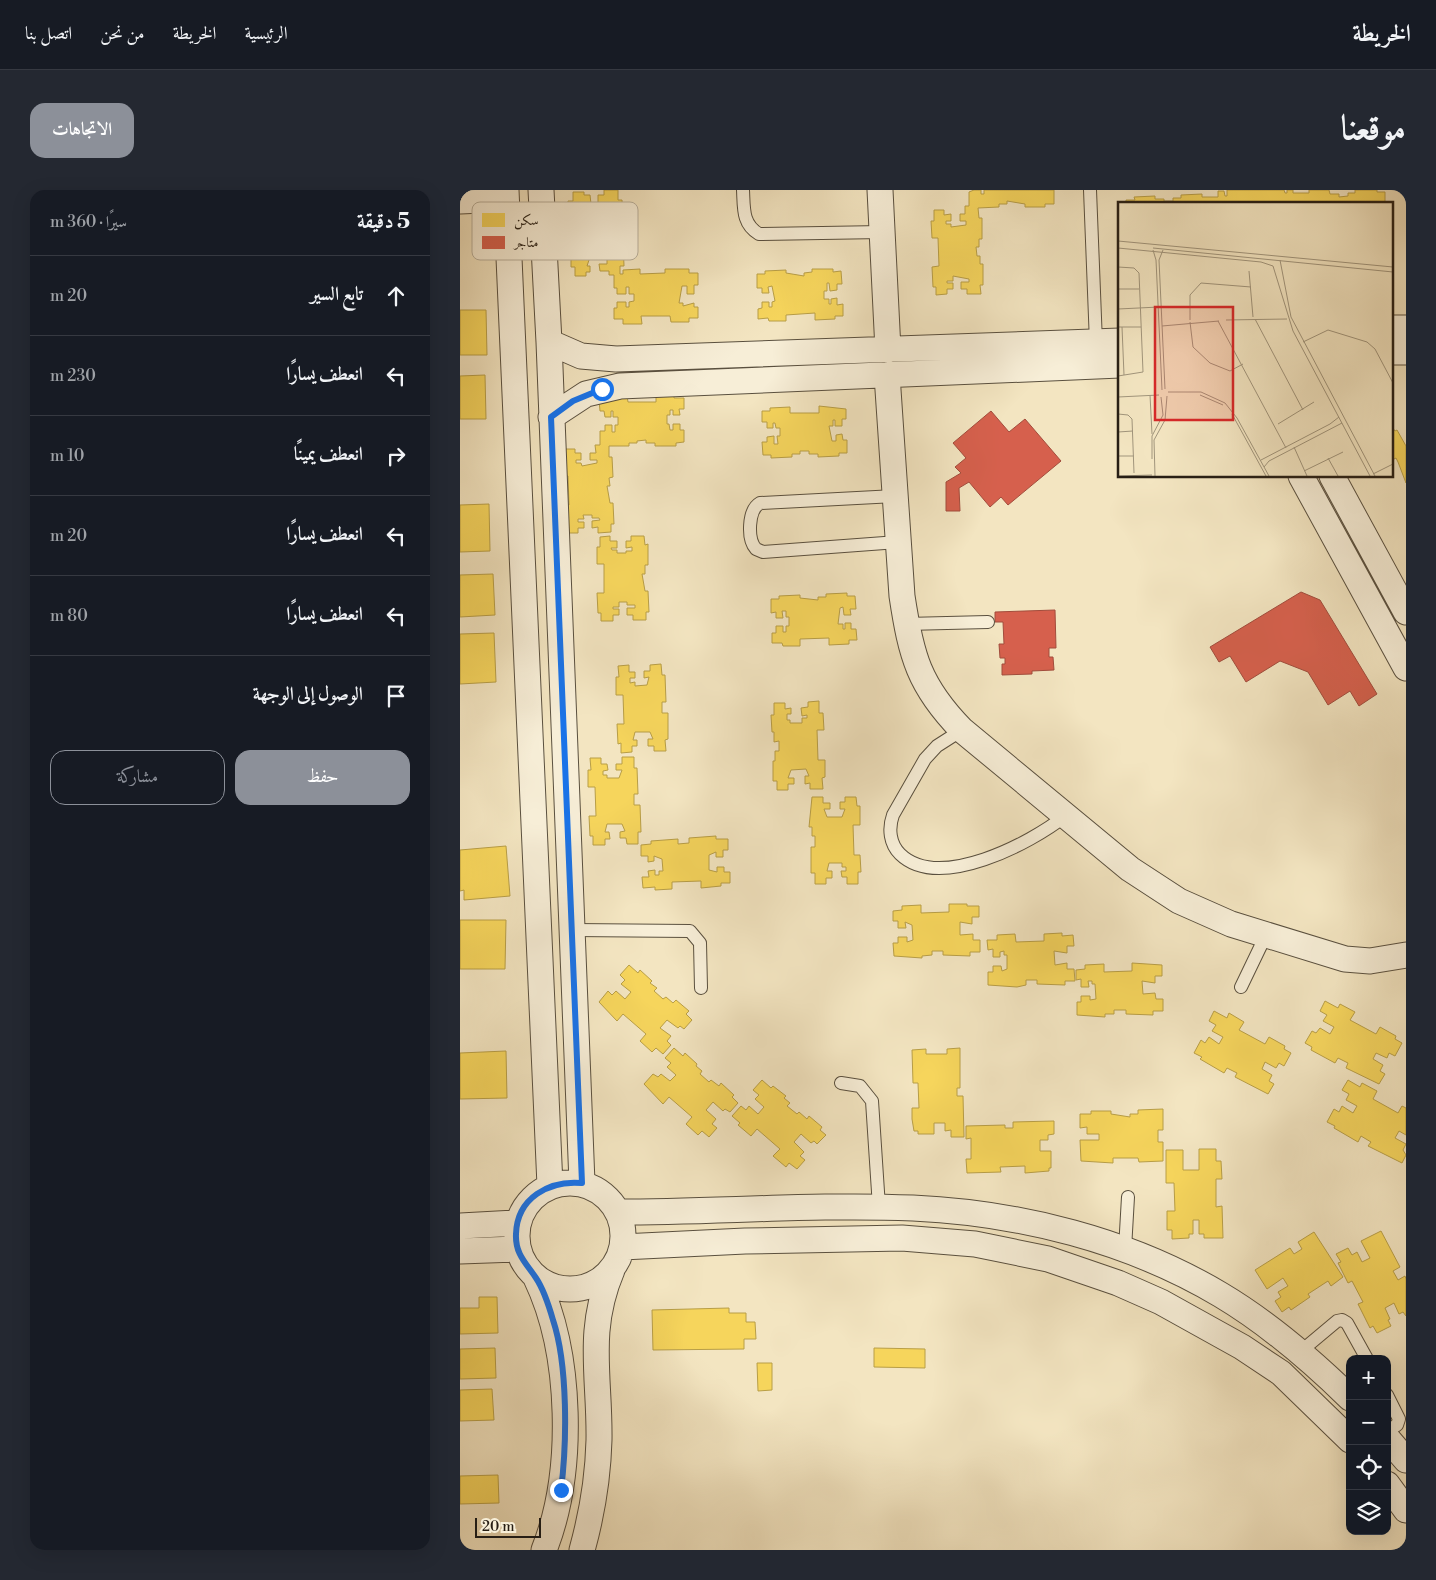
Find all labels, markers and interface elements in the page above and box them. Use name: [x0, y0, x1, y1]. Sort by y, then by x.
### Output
text: الخريطة: [1353, 19, 1411, 49]
text: اتصل بنا: [25, 22, 72, 45]
text: من نحن: [100, 22, 145, 45]
text: الخريطة: [173, 22, 216, 45]
text: الرئيسية: [244, 22, 288, 45]
button: الاتجاهات: [30, 103, 134, 158]
text: موقعنا: [1341, 107, 1406, 150]
legend: [472, 202, 638, 260]
inset map: [1118, 202, 1394, 478]
text: 5 دقيقة: [357, 209, 410, 235]
text: سيرًا · 360 m: [50, 212, 127, 232]
text: سكن: [514, 212, 539, 230]
text: متاجر: [512, 234, 538, 252]
text: تابع السير: [310, 282, 363, 306]
icon: ahead: [382, 282, 410, 310]
text: 20 m: [50, 286, 87, 306]
text: انعطف يسارًا: [286, 362, 363, 386]
icon: left: [382, 362, 410, 390]
text: 230 m: [50, 366, 96, 386]
route start: [591, 378, 614, 401]
text: انعطف يمينًا: [294, 442, 363, 466]
icon: right: [382, 442, 410, 470]
text: 10 m: [50, 446, 84, 466]
text: انعطف يسارًا: [286, 522, 363, 546]
icon: left: [382, 522, 410, 550]
text: 20 m: [50, 526, 87, 546]
text: انعطف يسارًا: [286, 602, 363, 626]
icon: left: [382, 602, 410, 630]
text: 80 m: [50, 606, 88, 626]
text: الوصول إلى الوجهة: [253, 682, 363, 706]
icon: arrive: [382, 682, 410, 710]
button: مشاركة: [50, 750, 225, 805]
button: حفظ: [235, 750, 410, 805]
map controls: [1346, 1355, 1391, 1535]
button: +: [1346, 1355, 1391, 1400]
button: −: [1346, 1400, 1391, 1445]
button: locate: [1346, 1445, 1391, 1490]
route end: [550, 1479, 573, 1502]
button: layers: [1346, 1490, 1391, 1535]
scale bar: [475, 1515, 541, 1538]
text: 20 m: [482, 1518, 514, 1536]

